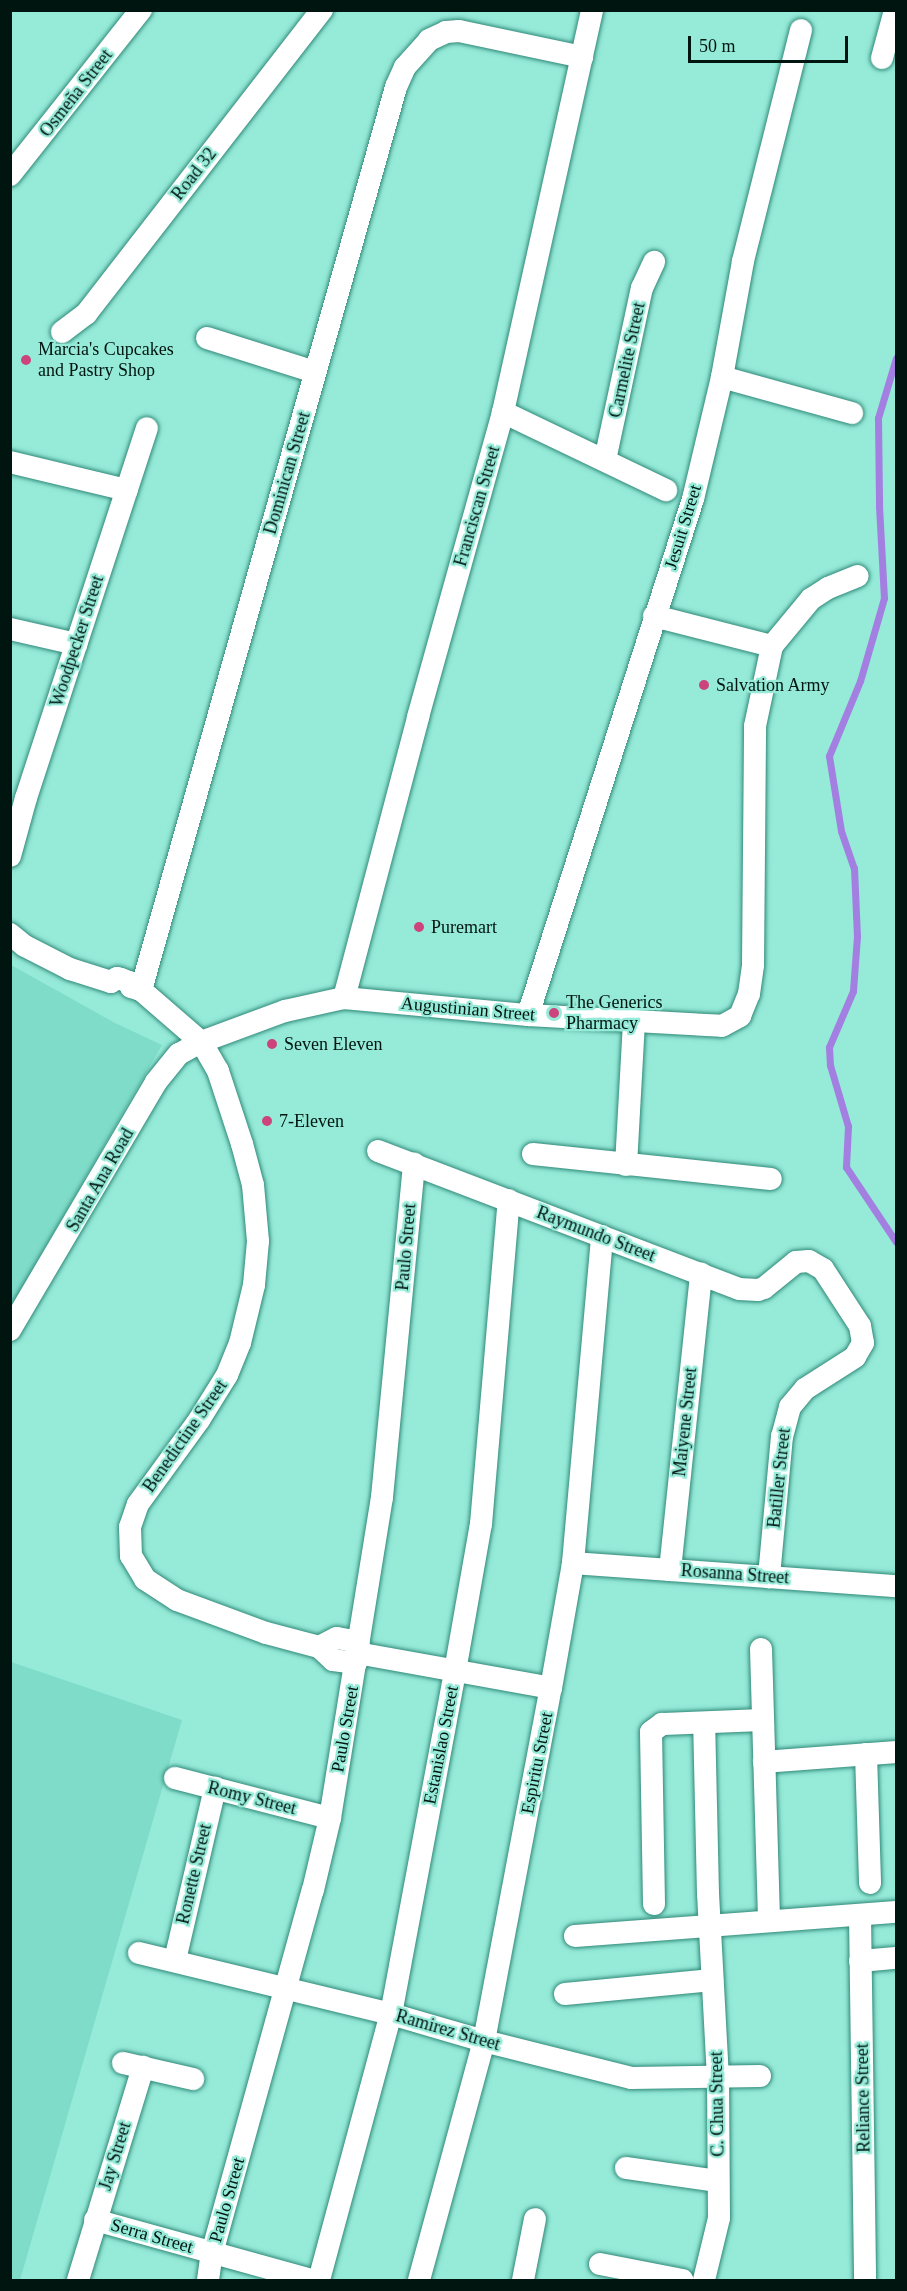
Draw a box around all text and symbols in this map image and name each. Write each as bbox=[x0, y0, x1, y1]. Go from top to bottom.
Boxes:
scale bar bbox=[691, 24, 852, 62]
text: 50 m bbox=[699, 36, 736, 56]
street label: Osmeña Street bbox=[35, 45, 117, 141]
street label: Road 32 bbox=[167, 144, 221, 204]
street label: Carmelite Street bbox=[604, 300, 650, 420]
place label: Marcia's Cupcakes and Pastry Shop bbox=[38, 339, 174, 382]
marker: Marcia's Cupcakes and Pastry Shop bbox=[19, 353, 33, 367]
street label: Dominican Street bbox=[259, 409, 315, 537]
street label: Franciscan Street bbox=[449, 443, 505, 569]
street label: Jesuit Street bbox=[660, 482, 706, 572]
street label: Woodpecker Street bbox=[46, 573, 108, 709]
place label: Salvation Army bbox=[716, 674, 830, 696]
marker: Salvation Army bbox=[697, 678, 711, 692]
place label: Puremart bbox=[431, 916, 497, 938]
marker: Puremart bbox=[412, 920, 426, 934]
street label: Augustinian Street bbox=[400, 992, 536, 1026]
place label: The Generics Pharmacy bbox=[566, 992, 662, 1034]
marker: The Generics Pharmacy bbox=[547, 1006, 561, 1020]
place label: Seven Eleven bbox=[284, 1033, 382, 1055]
marker: Seven Eleven bbox=[265, 1037, 279, 1051]
place label: 7-Eleven bbox=[279, 1110, 344, 1132]
marker: 7-Eleven bbox=[260, 1114, 274, 1128]
street label: Santa Ana Road bbox=[61, 1124, 139, 1236]
street label: Raymundo Street bbox=[534, 1201, 658, 1267]
street label: Paulo Street bbox=[391, 1202, 421, 1292]
street label: Maiyene Street bbox=[669, 1366, 701, 1478]
street label: Benedictine Street bbox=[138, 1376, 232, 1496]
street label: Batiller Street bbox=[763, 1427, 795, 1529]
street label: Rosanna Street bbox=[680, 1559, 790, 1589]
street label: Paulo Street bbox=[327, 1684, 363, 1774]
street label: Estanislao Street bbox=[419, 1684, 463, 1806]
street label: Espiritu Street bbox=[517, 1710, 557, 1816]
street label: Romy Street bbox=[205, 1777, 299, 1819]
street label: Ronette Street bbox=[172, 1822, 216, 1926]
street label: Ramirez Street bbox=[393, 2005, 503, 2055]
street label: Reliance Street bbox=[851, 2043, 875, 2153]
street label: C. Chua Street bbox=[705, 2051, 729, 2157]
street label: Jay Street bbox=[94, 2119, 136, 2193]
street label: Paulo Street bbox=[205, 2155, 249, 2245]
street label: Serra Street bbox=[108, 2214, 196, 2258]

